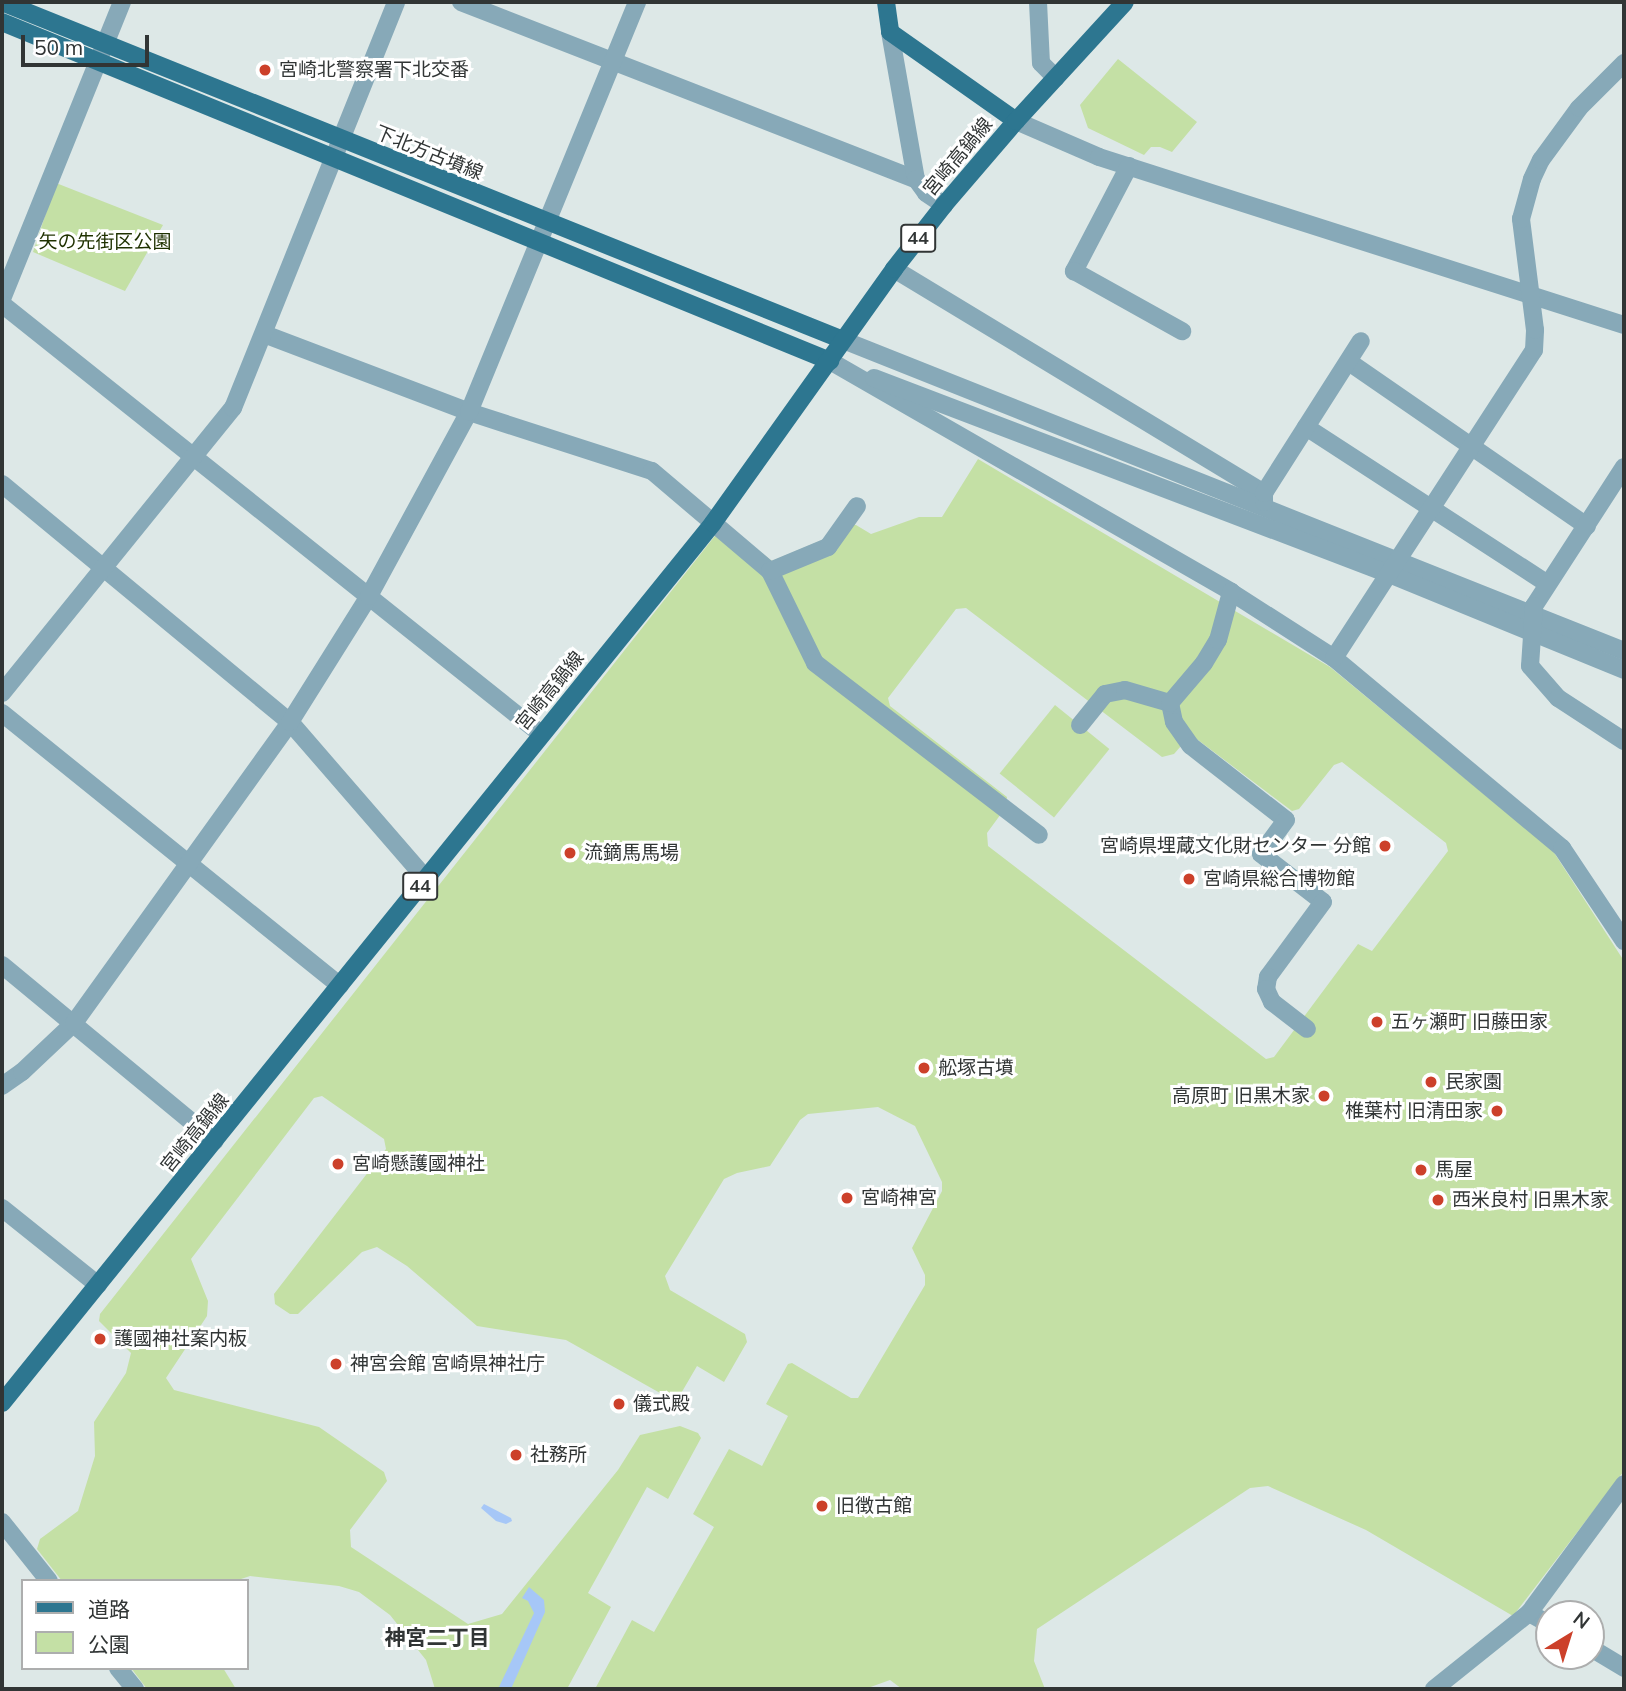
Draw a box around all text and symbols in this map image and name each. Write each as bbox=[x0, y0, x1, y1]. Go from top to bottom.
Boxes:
scale bar bbox=[24, 21, 152, 65]
text: 50 m bbox=[34, 34, 83, 60]
place label: 宮崎北警察署下北交番 bbox=[279, 59, 469, 81]
marker: 宮崎北警察署下北交番 bbox=[257, 62, 273, 78]
street label: 宮崎高鍋線 bbox=[919, 113, 997, 201]
street label: 下北方古墳線 bbox=[372, 121, 486, 185]
road number: 44 bbox=[899, 224, 937, 252]
park label: 矢の先街区公園 bbox=[39, 231, 171, 253]
street label: 宮崎高鍋線 bbox=[511, 647, 589, 735]
place label: 宮崎県埋蔵文化財センター 分館 bbox=[1100, 835, 1371, 857]
marker: 宮崎県埋蔵文化財センター 分館 bbox=[1377, 838, 1393, 854]
place label: 流鏑馬馬場 bbox=[584, 842, 679, 864]
marker: 流鏑馬馬場 bbox=[562, 845, 578, 861]
place label: 宮崎県総合博物館 bbox=[1203, 868, 1355, 890]
marker: 宮崎県総合博物館 bbox=[1181, 871, 1197, 887]
road number: 44 bbox=[401, 872, 439, 900]
place label: 五ヶ瀬町 旧藤田家 bbox=[1391, 1011, 1548, 1033]
marker: 五ヶ瀬町 旧藤田家 bbox=[1369, 1014, 1385, 1030]
place label: 舩塚古墳 bbox=[938, 1057, 1014, 1079]
marker: 舩塚古墳 bbox=[916, 1060, 932, 1076]
place label: 民家園 bbox=[1445, 1071, 1502, 1093]
marker: 民家園 bbox=[1423, 1074, 1439, 1090]
place label: 高原町 旧黒木家 bbox=[1172, 1085, 1310, 1107]
marker: 高原町 旧黒木家 bbox=[1316, 1088, 1332, 1104]
street label: 宮崎高鍋線 bbox=[156, 1089, 234, 1177]
place label: 椎葉村 旧清田家 bbox=[1345, 1100, 1483, 1122]
marker: 椎葉村 旧清田家 bbox=[1489, 1103, 1505, 1119]
place label: 宮崎懸護國神社 bbox=[352, 1153, 485, 1175]
marker: 宮崎懸護國神社 bbox=[330, 1156, 346, 1172]
place label: 馬屋 bbox=[1435, 1159, 1473, 1181]
marker: 馬屋 bbox=[1413, 1162, 1429, 1178]
place label: 宮崎神宮 bbox=[861, 1187, 937, 1209]
place label: 西米良村 旧黒木家 bbox=[1452, 1189, 1609, 1211]
marker: 宮崎神宮 bbox=[839, 1190, 855, 1206]
marker: 西米良村 旧黒木家 bbox=[1430, 1192, 1446, 1208]
place label: 護國神社案内板 bbox=[114, 1328, 247, 1350]
marker: 護國神社案内板 bbox=[92, 1331, 108, 1347]
place label: 神宮会館 宮崎県神社庁 bbox=[350, 1353, 545, 1375]
marker: 神宮会館 宮崎県神社庁 bbox=[328, 1356, 344, 1372]
place label: 儀式殿 bbox=[633, 1393, 690, 1415]
marker: 儀式殿 bbox=[611, 1396, 627, 1412]
place label: 社務所 bbox=[530, 1444, 587, 1466]
marker: 社務所 bbox=[508, 1447, 524, 1463]
place label: 旧徴古館 bbox=[836, 1495, 912, 1517]
marker: 旧徴古館 bbox=[814, 1498, 830, 1514]
legend bbox=[21, 1579, 248, 1670]
text: 道路 bbox=[88, 1596, 130, 1622]
north arrow bbox=[1535, 1600, 1605, 1670]
text: N bbox=[1569, 1606, 1595, 1634]
district label: 神宮二丁目 bbox=[385, 1624, 489, 1650]
text: 公園 bbox=[88, 1631, 130, 1657]

